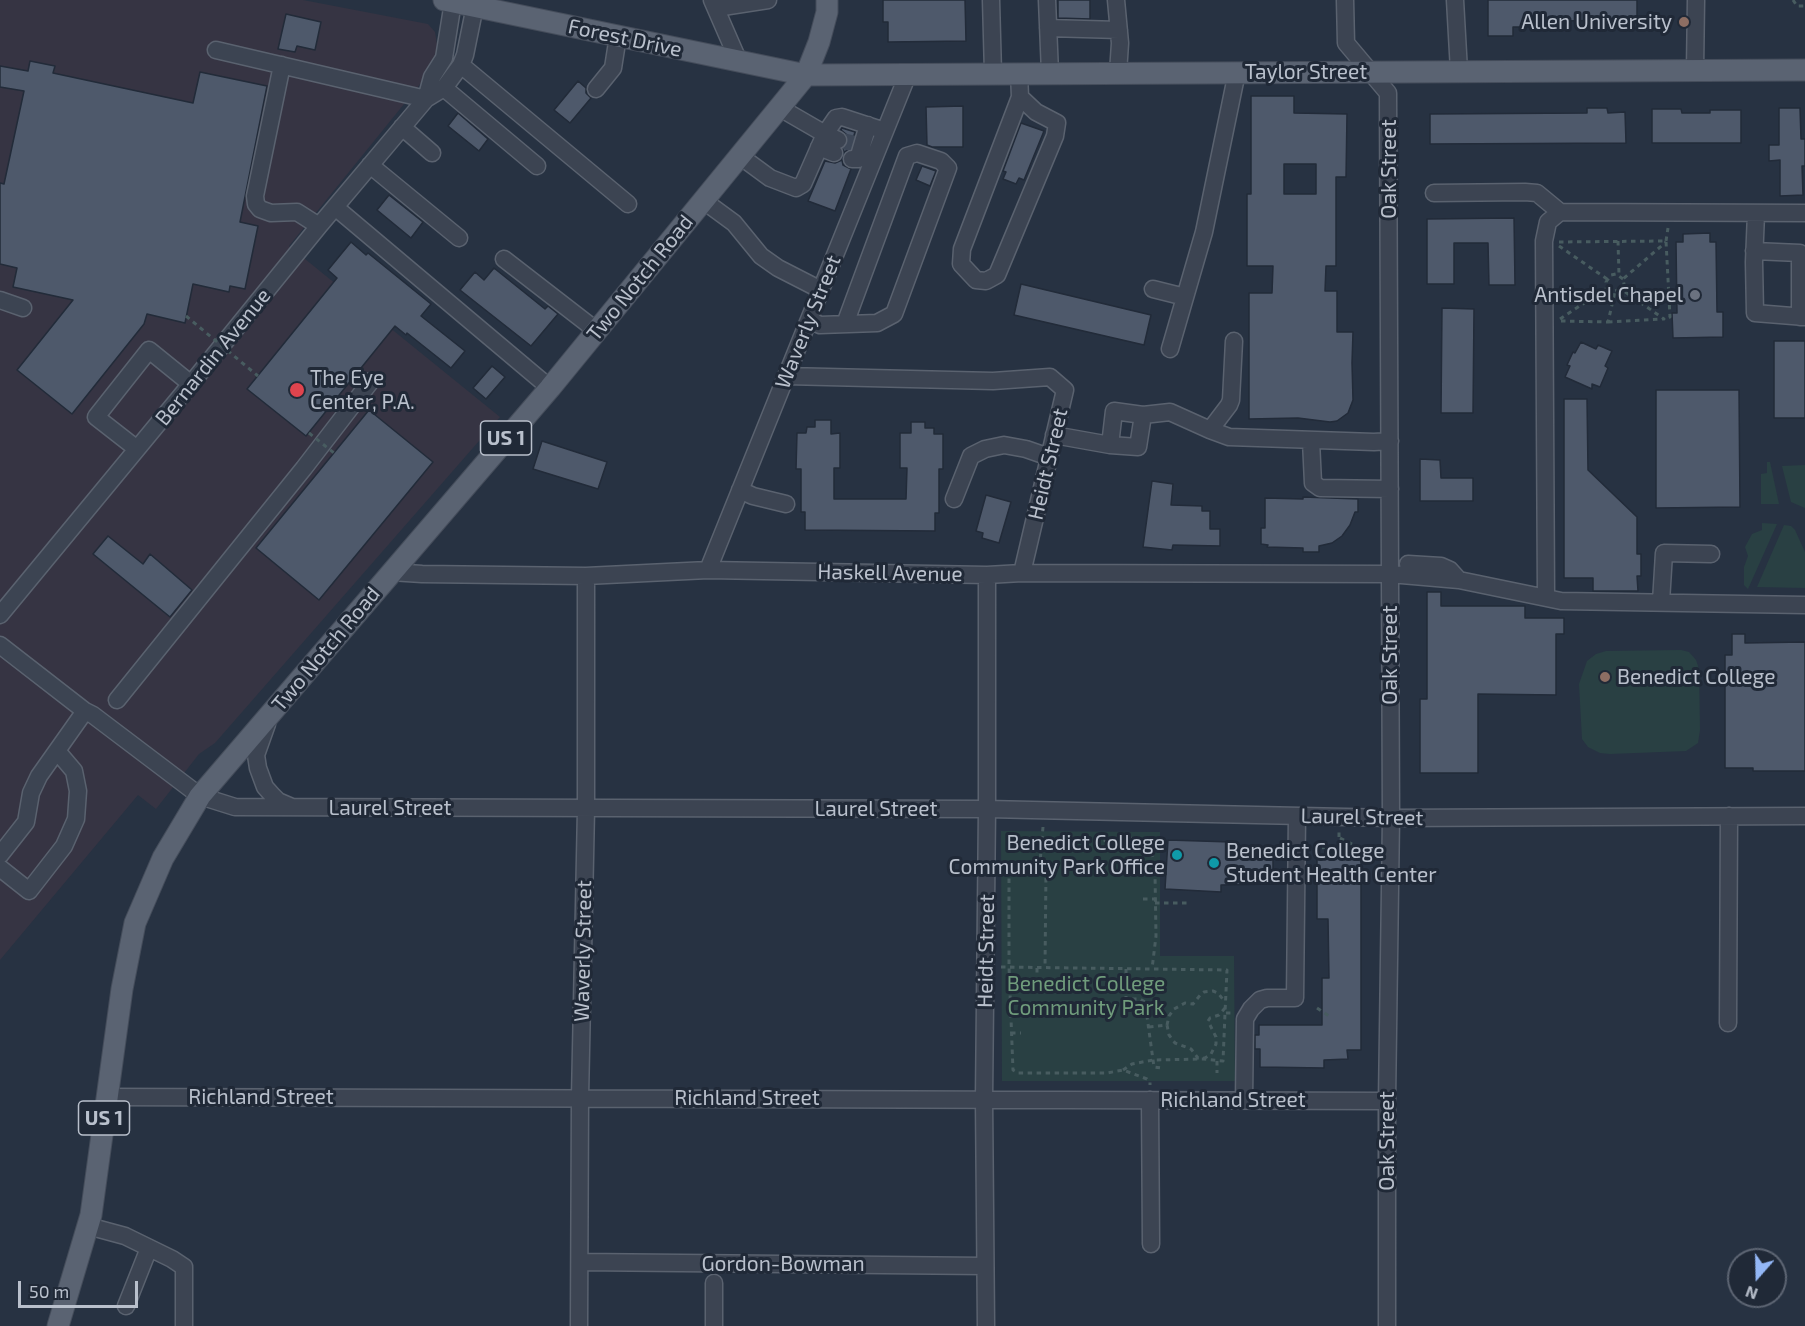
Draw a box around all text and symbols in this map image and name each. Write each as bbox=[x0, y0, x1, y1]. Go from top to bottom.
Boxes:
place label: Allen University bbox=[1521, 9, 1672, 35]
street label: Forest Drive bbox=[566, 14, 684, 62]
marker: Allen University bbox=[1677, 15, 1691, 29]
street label: Taylor Street bbox=[1245, 59, 1367, 85]
street label: Oak Street bbox=[1376, 119, 1402, 219]
street label: Two Notch Road bbox=[582, 210, 698, 346]
street label: Waverly Street bbox=[770, 252, 846, 392]
place label: Antisdel Chapel bbox=[1534, 282, 1683, 308]
street label: Bernardin Avenue bbox=[150, 283, 276, 431]
marker: Antisdel Chapel bbox=[1688, 288, 1702, 302]
place label: The Eye Center, P.A. bbox=[310, 365, 415, 415]
marker: The Eye Center, P.A. bbox=[288, 381, 306, 399]
street label: Heidt Street bbox=[1023, 406, 1073, 522]
road number: US 1 bbox=[480, 421, 532, 455]
street label: Haskell Avenue bbox=[817, 559, 963, 587]
street label: Two Notch Road bbox=[267, 582, 385, 716]
street label: Oak Street bbox=[1377, 605, 1403, 705]
place label: Benedict College bbox=[1617, 664, 1776, 690]
marker: Benedict College bbox=[1598, 670, 1612, 684]
street label: Laurel Street bbox=[329, 795, 451, 821]
street label: Laurel Street bbox=[815, 796, 937, 822]
street label: Laurel Street bbox=[1300, 803, 1424, 831]
place label: Benedict College Community Park Office bbox=[949, 830, 1165, 880]
place label: Benedict College Student Health Center bbox=[1226, 838, 1437, 888]
marker: Benedict College Community Park Office bbox=[1170, 848, 1184, 862]
marker: Benedict College Student Health Center bbox=[1207, 856, 1221, 870]
street label: Waverly Street bbox=[569, 880, 597, 1022]
street label: Heidt Street bbox=[972, 894, 1000, 1008]
park label: Benedict College Community Park bbox=[1007, 971, 1165, 1021]
street label: Richland Street bbox=[188, 1084, 334, 1110]
street label: Richland Street bbox=[674, 1085, 820, 1111]
street label: Richland Street bbox=[1160, 1087, 1306, 1113]
street label: Oak Street bbox=[1374, 1091, 1400, 1191]
road number: US 1 bbox=[78, 1101, 130, 1135]
north arrow bbox=[1727, 1248, 1787, 1308]
street label: Gordon-Bowman bbox=[701, 1251, 865, 1277]
scale bar bbox=[21, 1269, 141, 1307]
text: 50 m bbox=[29, 1280, 69, 1302]
text: N bbox=[1743, 1283, 1760, 1304]

